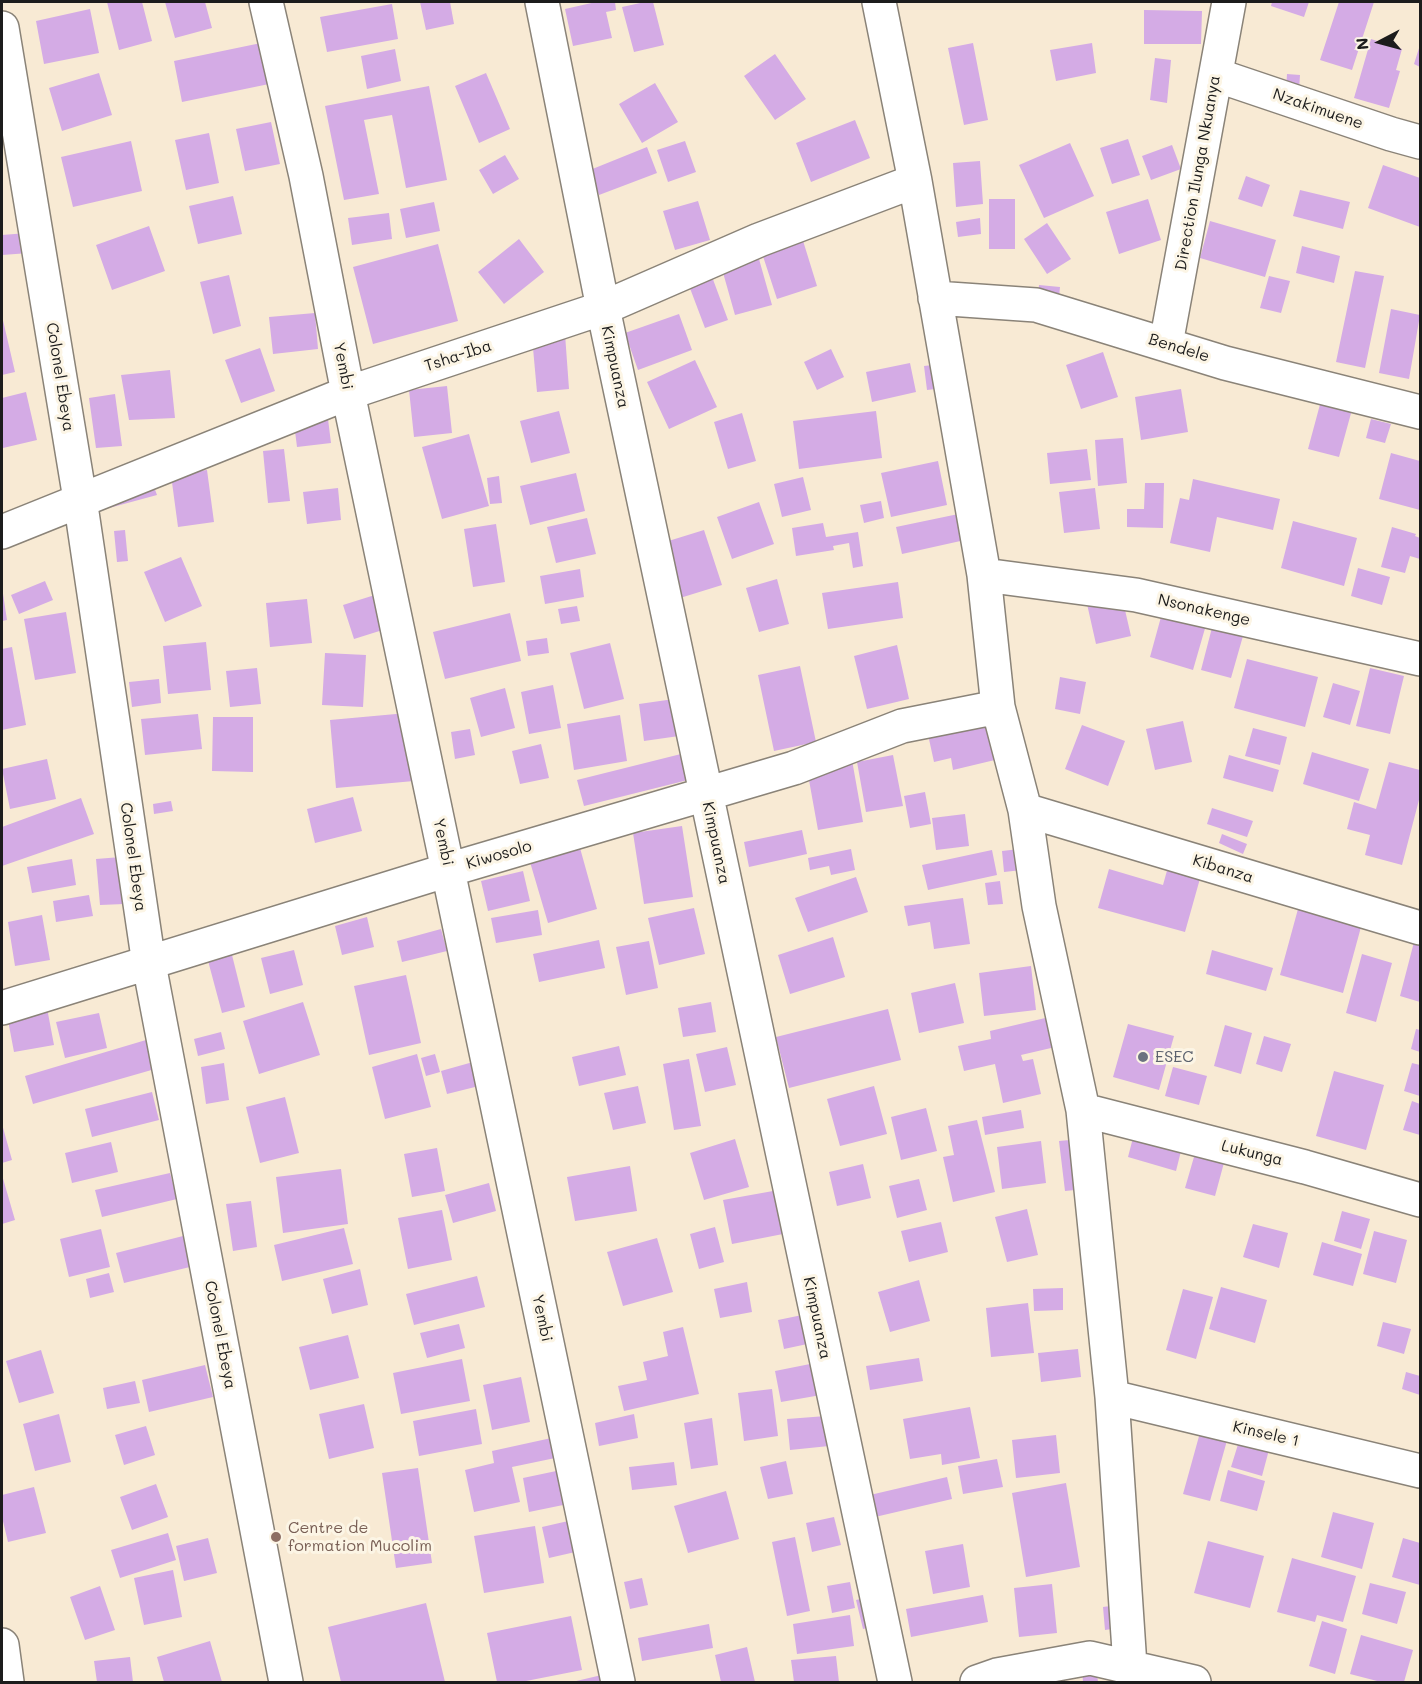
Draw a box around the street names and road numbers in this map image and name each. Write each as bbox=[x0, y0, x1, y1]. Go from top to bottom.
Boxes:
street label: Direction Ilunga Nkuanya bbox=[1171, 74, 1225, 272]
street label: Nzakimuene bbox=[1270, 85, 1366, 133]
street label: Colonel Ebeya bbox=[42, 321, 78, 433]
street label: Kimpuanza bbox=[597, 324, 633, 410]
street label: Bendele bbox=[1146, 330, 1212, 366]
street label: Tsha-Iba bbox=[422, 336, 494, 376]
street label: Yembi bbox=[329, 340, 357, 392]
street label: Nsonakenge bbox=[1156, 590, 1252, 630]
street label: Kimpuanza bbox=[698, 800, 734, 886]
street label: Colonel Ebeya bbox=[116, 801, 150, 913]
street label: Yembi bbox=[429, 816, 457, 868]
street label: Kiwosolo bbox=[464, 836, 534, 874]
street label: Kibanza bbox=[1190, 851, 1256, 887]
street label: Lukunga bbox=[1219, 1136, 1285, 1170]
street label: Kimpuanza bbox=[799, 1275, 835, 1361]
street label: Colonel Ebeya bbox=[200, 1279, 240, 1391]
street label: Yembi bbox=[528, 1292, 556, 1344]
street label: Kinsele 1 bbox=[1231, 1417, 1301, 1451]

